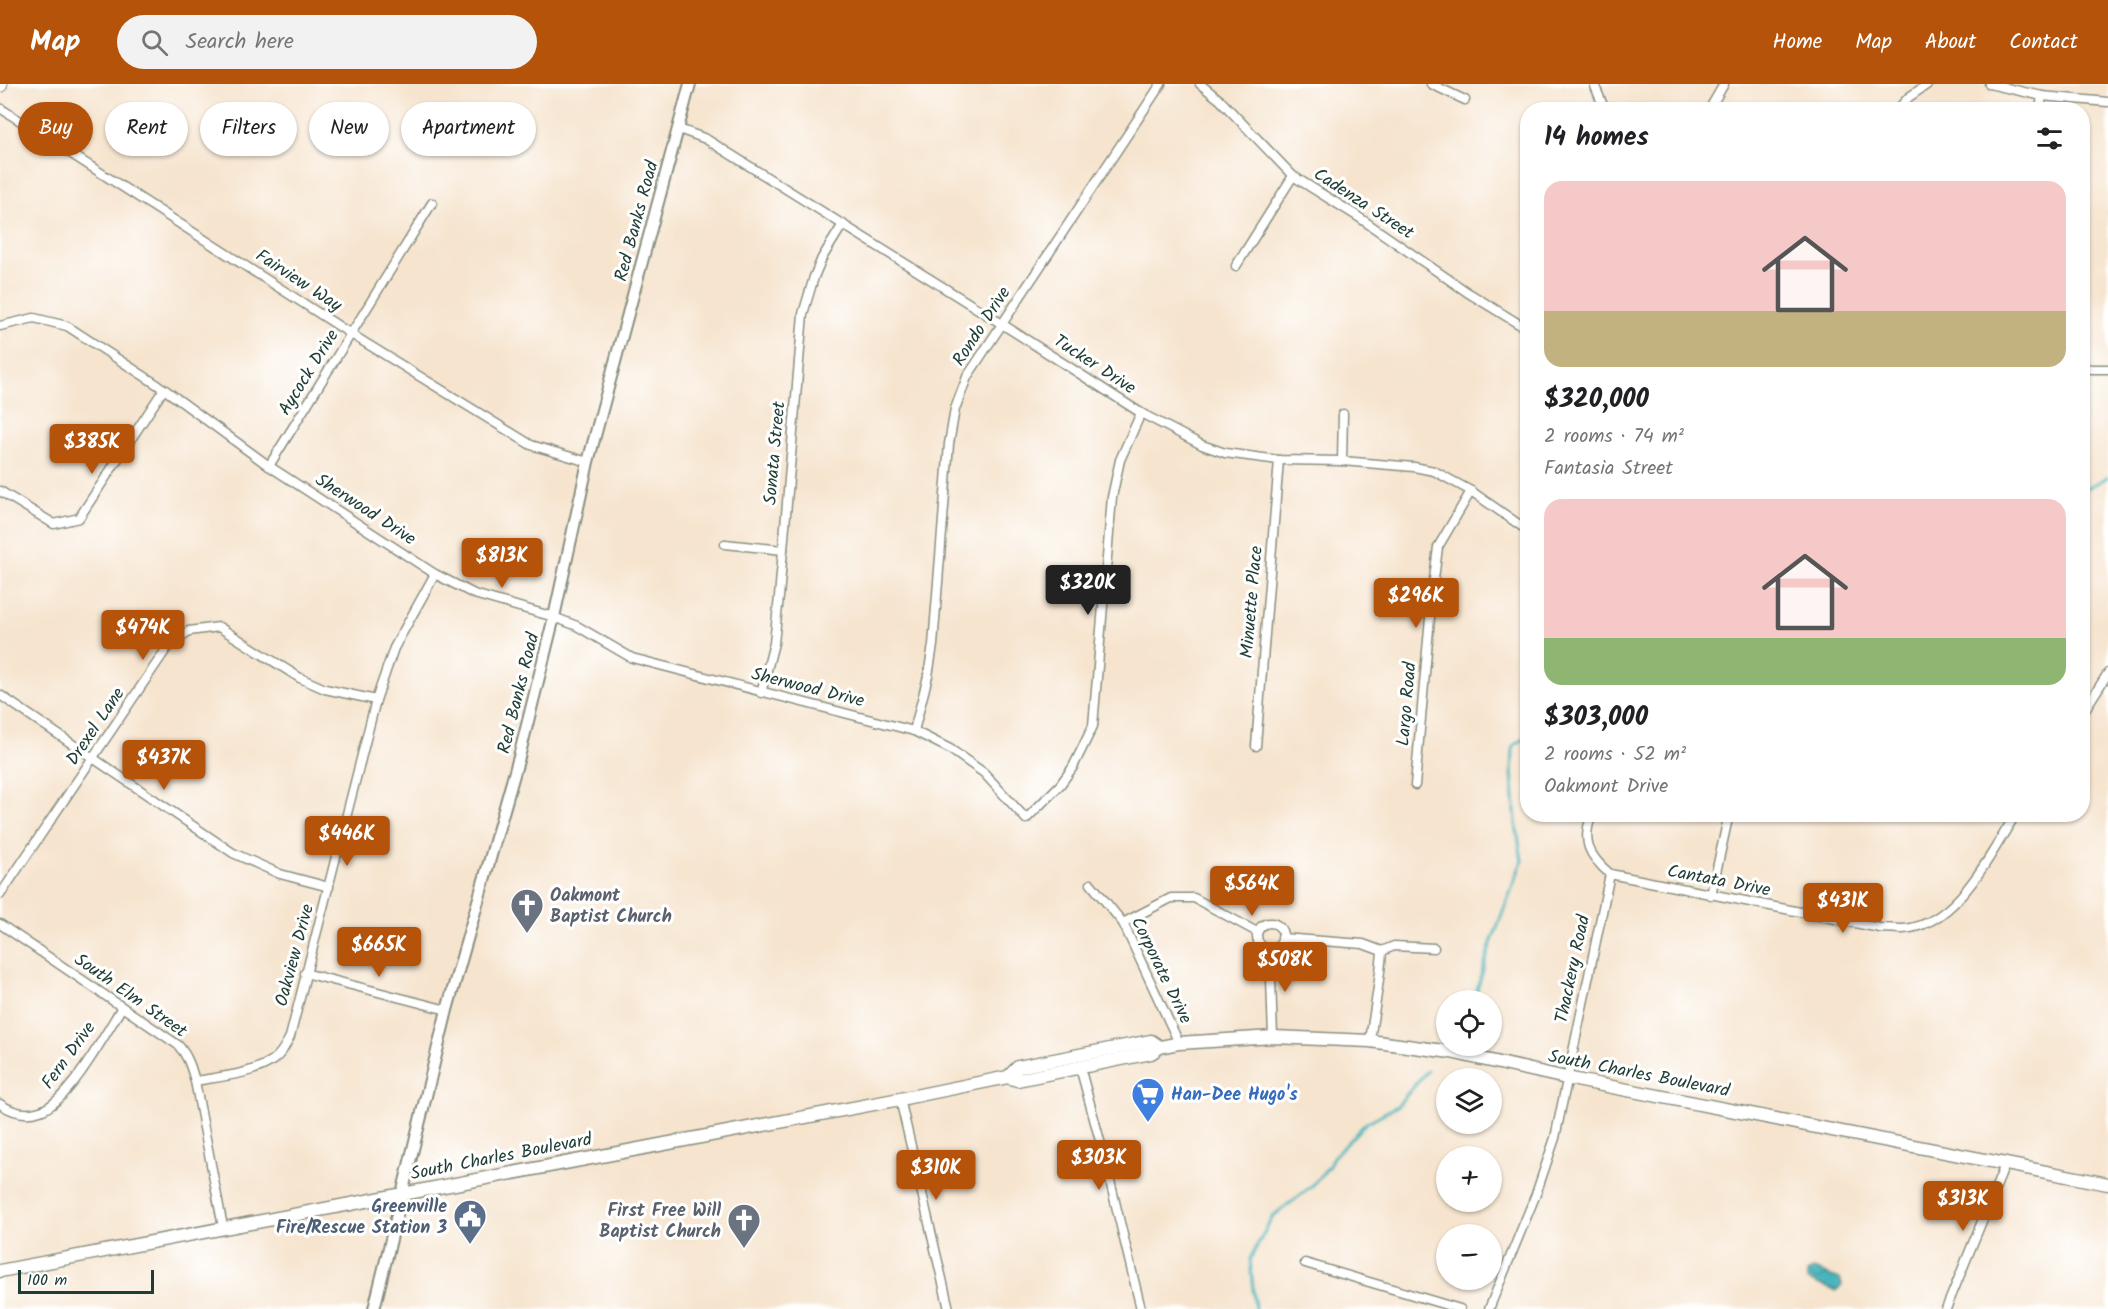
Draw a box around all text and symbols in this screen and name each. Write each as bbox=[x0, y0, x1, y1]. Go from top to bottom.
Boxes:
search box bbox=[117, 15, 537, 69]
text: Map bbox=[30, 20, 81, 65]
text: Search here bbox=[186, 25, 294, 60]
icon: search bbox=[138, 26, 171, 59]
text: Home bbox=[1773, 26, 1822, 59]
text: Map bbox=[1855, 26, 1892, 59]
text: About bbox=[1925, 26, 1976, 59]
text: Contact bbox=[2009, 26, 2078, 59]
chip: Buy bbox=[18, 102, 93, 156]
chip: Rent bbox=[105, 102, 188, 156]
chip: Filters bbox=[200, 102, 297, 156]
chip: New bbox=[309, 102, 389, 156]
chip: Apartment bbox=[401, 102, 536, 156]
text: 14 homes bbox=[1544, 117, 1649, 159]
icon: filters bbox=[2033, 122, 2066, 155]
street label: Red Banks Road bbox=[607, 157, 668, 285]
street label: Cadenza Street bbox=[1307, 161, 1420, 248]
icon: home bbox=[1751, 220, 1859, 328]
street label: Fairview Way bbox=[249, 242, 348, 321]
street label: Rondo Drive bbox=[946, 281, 1019, 373]
street label: Aycock Drive bbox=[271, 324, 347, 422]
street label: Tucker Drive bbox=[1047, 328, 1141, 403]
text: $320,000 bbox=[1544, 379, 1649, 421]
street label: Sonata Street bbox=[757, 399, 795, 506]
text: 2 rooms · 74 m² bbox=[1544, 421, 1684, 453]
pin: $385K bbox=[50, 424, 134, 475]
text: $385K bbox=[64, 427, 120, 459]
text: Fantasia Street bbox=[1544, 453, 1673, 485]
street label: Sherwood Drive bbox=[309, 467, 421, 554]
pin: $813K bbox=[460, 538, 544, 589]
icon: home bbox=[1751, 538, 1859, 646]
text: $813K bbox=[476, 541, 528, 573]
street label: Minuette Place bbox=[1233, 545, 1272, 660]
pin: $320K bbox=[1046, 565, 1130, 616]
text: $320K bbox=[1060, 568, 1116, 600]
pin: $296K bbox=[1374, 578, 1458, 629]
text: $296K bbox=[1388, 581, 1444, 613]
pin: $474K bbox=[101, 610, 185, 661]
text: $474K bbox=[115, 613, 171, 645]
street label: Red Banks Road bbox=[490, 629, 549, 757]
street label: Sherwood Drive bbox=[748, 660, 867, 716]
street label: Largo Road bbox=[1389, 660, 1426, 747]
street label: Drexel Lane bbox=[59, 682, 133, 772]
text: $303,000 bbox=[1544, 697, 1648, 739]
text: 2 rooms · 52 m² bbox=[1544, 739, 1686, 771]
pin: $437K bbox=[122, 740, 206, 791]
text: $437K bbox=[136, 743, 192, 775]
text: Oakmont Drive bbox=[1544, 771, 1668, 803]
pin: $446K bbox=[305, 816, 389, 867]
text: $446K bbox=[319, 819, 375, 851]
street label: Cantata Drive bbox=[1665, 857, 1773, 906]
pin: $564K bbox=[1210, 866, 1294, 917]
text: $564K bbox=[1224, 869, 1280, 901]
place label: Oakmont Baptist Church bbox=[550, 882, 672, 932]
pin: $431K bbox=[1801, 883, 1885, 934]
text: $431K bbox=[1817, 886, 1869, 918]
church icon: Oakmont Baptist Church bbox=[509, 887, 545, 934]
street label: Oakview Drive bbox=[268, 901, 323, 1010]
street label: Corporate Drive bbox=[1122, 912, 1199, 1029]
street label: Thackery Road bbox=[1548, 912, 1599, 1026]
pin: $665K bbox=[337, 927, 421, 978]
text: $665K bbox=[351, 930, 407, 962]
pin: $508K bbox=[1243, 942, 1327, 993]
text: $508K bbox=[1257, 945, 1313, 977]
street label: South Elm Street bbox=[68, 946, 194, 1047]
map controls bbox=[1436, 990, 1502, 1290]
button: locate bbox=[1436, 990, 1502, 1056]
street label: Fern Drive bbox=[35, 1016, 104, 1096]
street label: South Charles Boulevard bbox=[1546, 1043, 1733, 1106]
button: layers bbox=[1436, 1068, 1502, 1134]
supermarket icon: Han-Dee Hugo's bbox=[1130, 1076, 1166, 1123]
place label: Han-Dee Hugo's bbox=[1171, 1081, 1298, 1110]
street label: South Charles Boulevard bbox=[408, 1125, 595, 1189]
pin: $303K bbox=[1057, 1140, 1141, 1191]
text: $303K bbox=[1071, 1143, 1127, 1175]
button: + bbox=[1436, 1146, 1502, 1212]
pin: $310K bbox=[894, 1150, 978, 1201]
text: $310K bbox=[910, 1153, 962, 1185]
pin: $313K bbox=[1921, 1181, 2005, 1232]
text: $313K bbox=[1937, 1184, 1989, 1216]
place label: Greenville Fire/Rescue Station 3 bbox=[276, 1193, 447, 1243]
place label: First Free Will Baptist Church bbox=[599, 1197, 721, 1247]
public building icon: Greenville Fire/Rescue Station 3 bbox=[452, 1198, 488, 1245]
church icon: First Free Will Baptist Church bbox=[726, 1202, 762, 1249]
button: − bbox=[1436, 1224, 1502, 1290]
scale bar bbox=[18, 1267, 154, 1294]
text: 100 m bbox=[27, 1268, 67, 1293]

